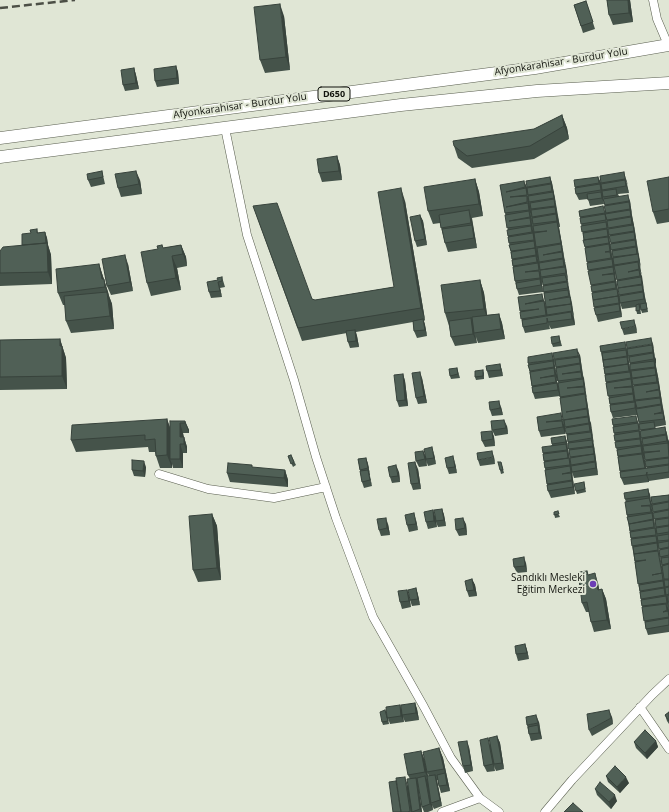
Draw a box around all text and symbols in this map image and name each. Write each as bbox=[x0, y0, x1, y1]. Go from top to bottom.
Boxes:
street label: Afyonkarahisar - Burdur Yolu bbox=[494, 46, 628, 78]
road number: D650 bbox=[318, 87, 350, 101]
street label: Afyonkarahisar - Burdur Yolu bbox=[172, 91, 308, 121]
place label: Sandıklı Mesleki Eğitim Merkezi bbox=[511, 572, 585, 596]
marker: Sandıklı Mesleki Eğitim Merkezi bbox=[588, 579, 598, 589]

